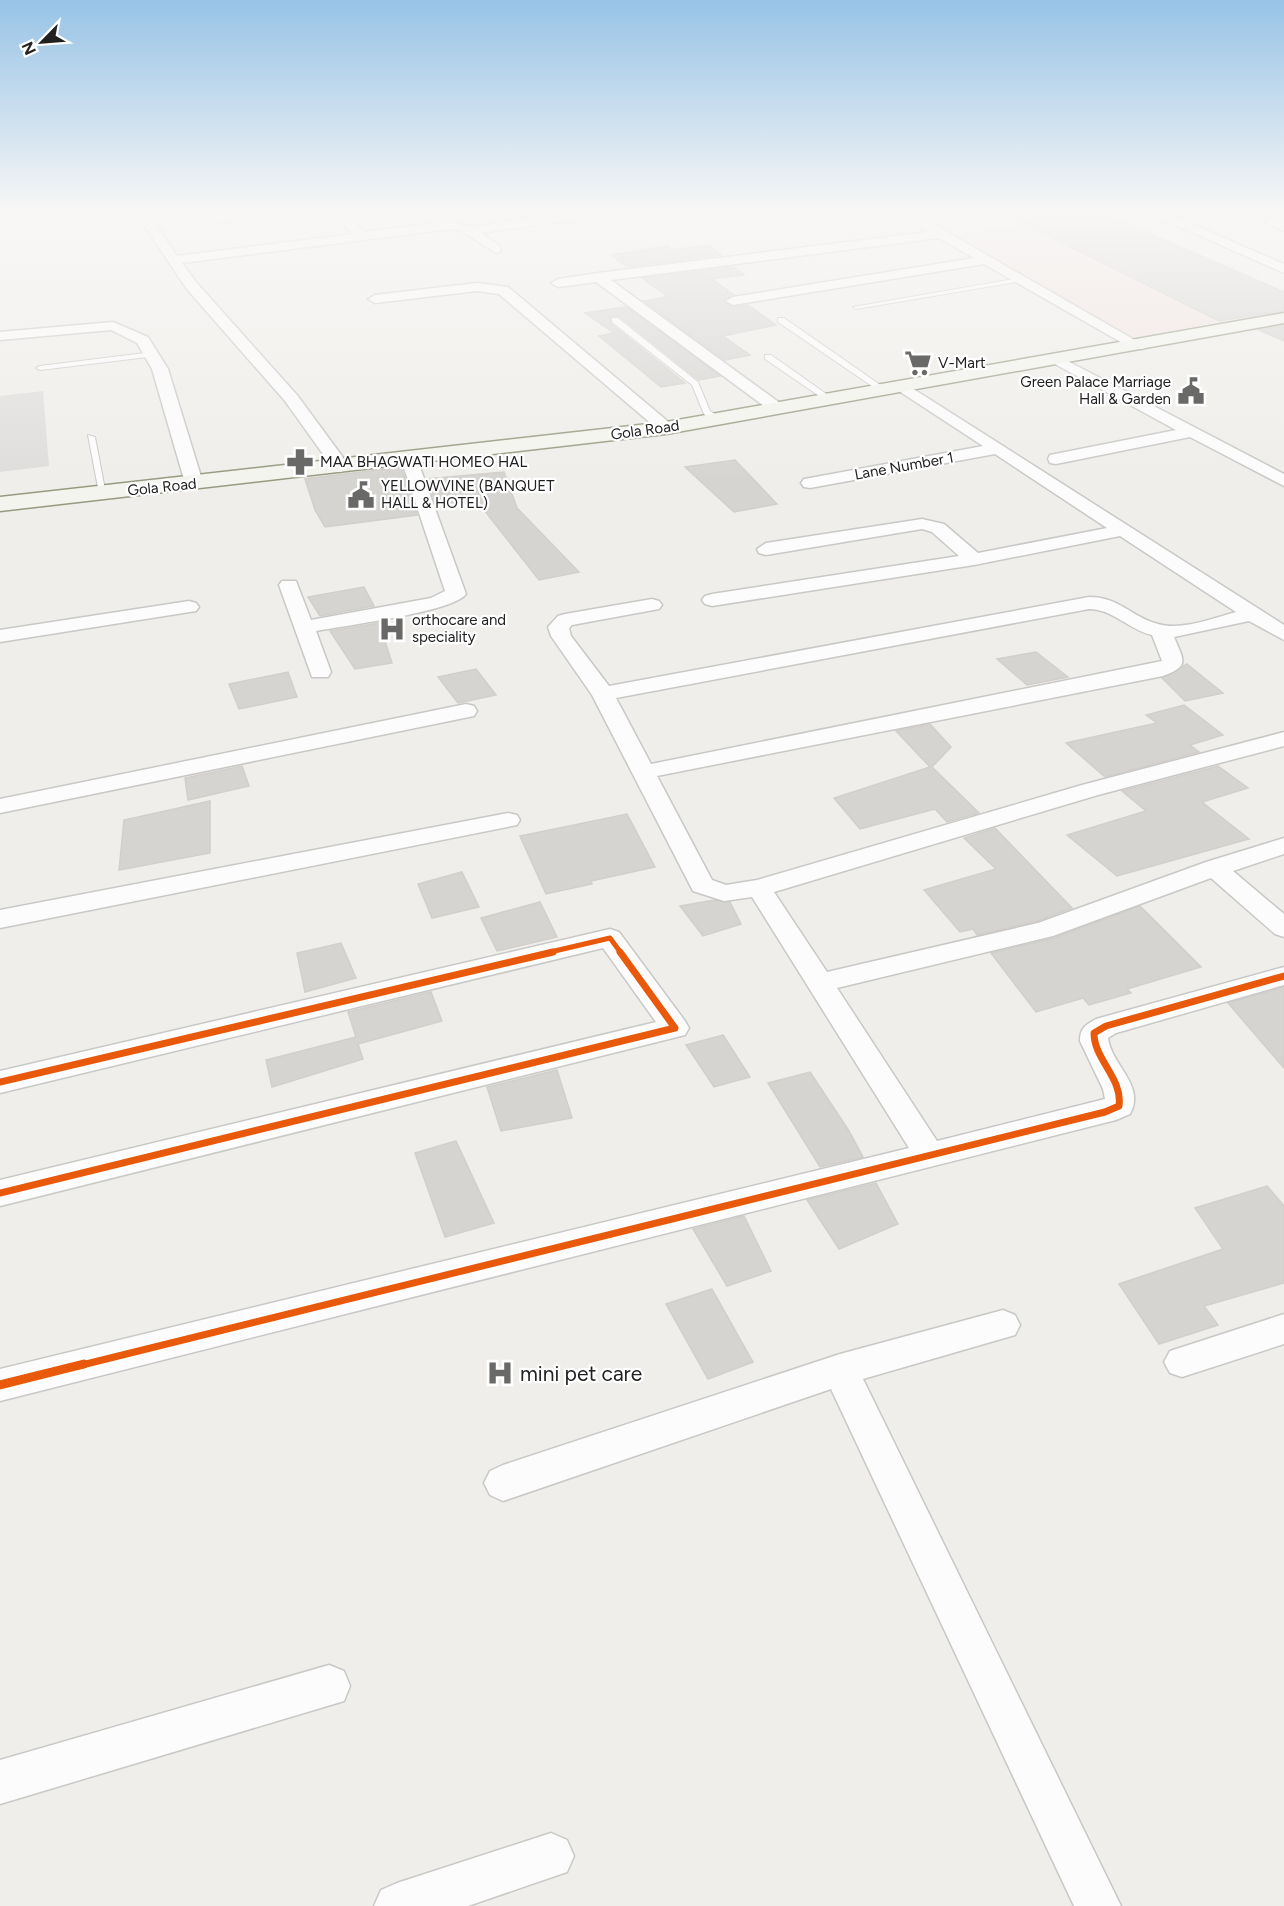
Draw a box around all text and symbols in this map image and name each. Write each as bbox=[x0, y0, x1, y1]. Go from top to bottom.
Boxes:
north arrow bbox=[12, 12, 72, 72]
text: N bbox=[18, 39, 40, 58]
supermarket icon: V-Mart bbox=[903, 348, 933, 378]
place label: V-Mart bbox=[938, 354, 986, 372]
place label: Green Palace Marriage Hall & Garden bbox=[1020, 373, 1171, 408]
public building icon: Green Palace Marriage Hall & Garden bbox=[1176, 376, 1206, 406]
street label: Gola Road bbox=[609, 416, 681, 444]
pharmacy icon: MAA BHAGWATI HOMEO HAL bbox=[285, 447, 315, 477]
street label: Lane Number 1 bbox=[853, 448, 955, 484]
place label: MAA BHAGWATI HOMEO HAL bbox=[320, 453, 527, 471]
street label: Gola Road bbox=[127, 474, 197, 500]
place label: YELLOWVINE (BANQUET HALL & HOTEL) bbox=[381, 477, 555, 512]
public building icon: YELLOWVINE (BANQUET HALL & HOTEL) bbox=[346, 480, 376, 510]
place label: orthocare and speciality bbox=[412, 611, 506, 646]
hospital icon: orthocare and speciality bbox=[377, 614, 407, 644]
hospital icon: mini pet care bbox=[485, 1358, 515, 1388]
place label: mini pet care bbox=[520, 1361, 642, 1386]

